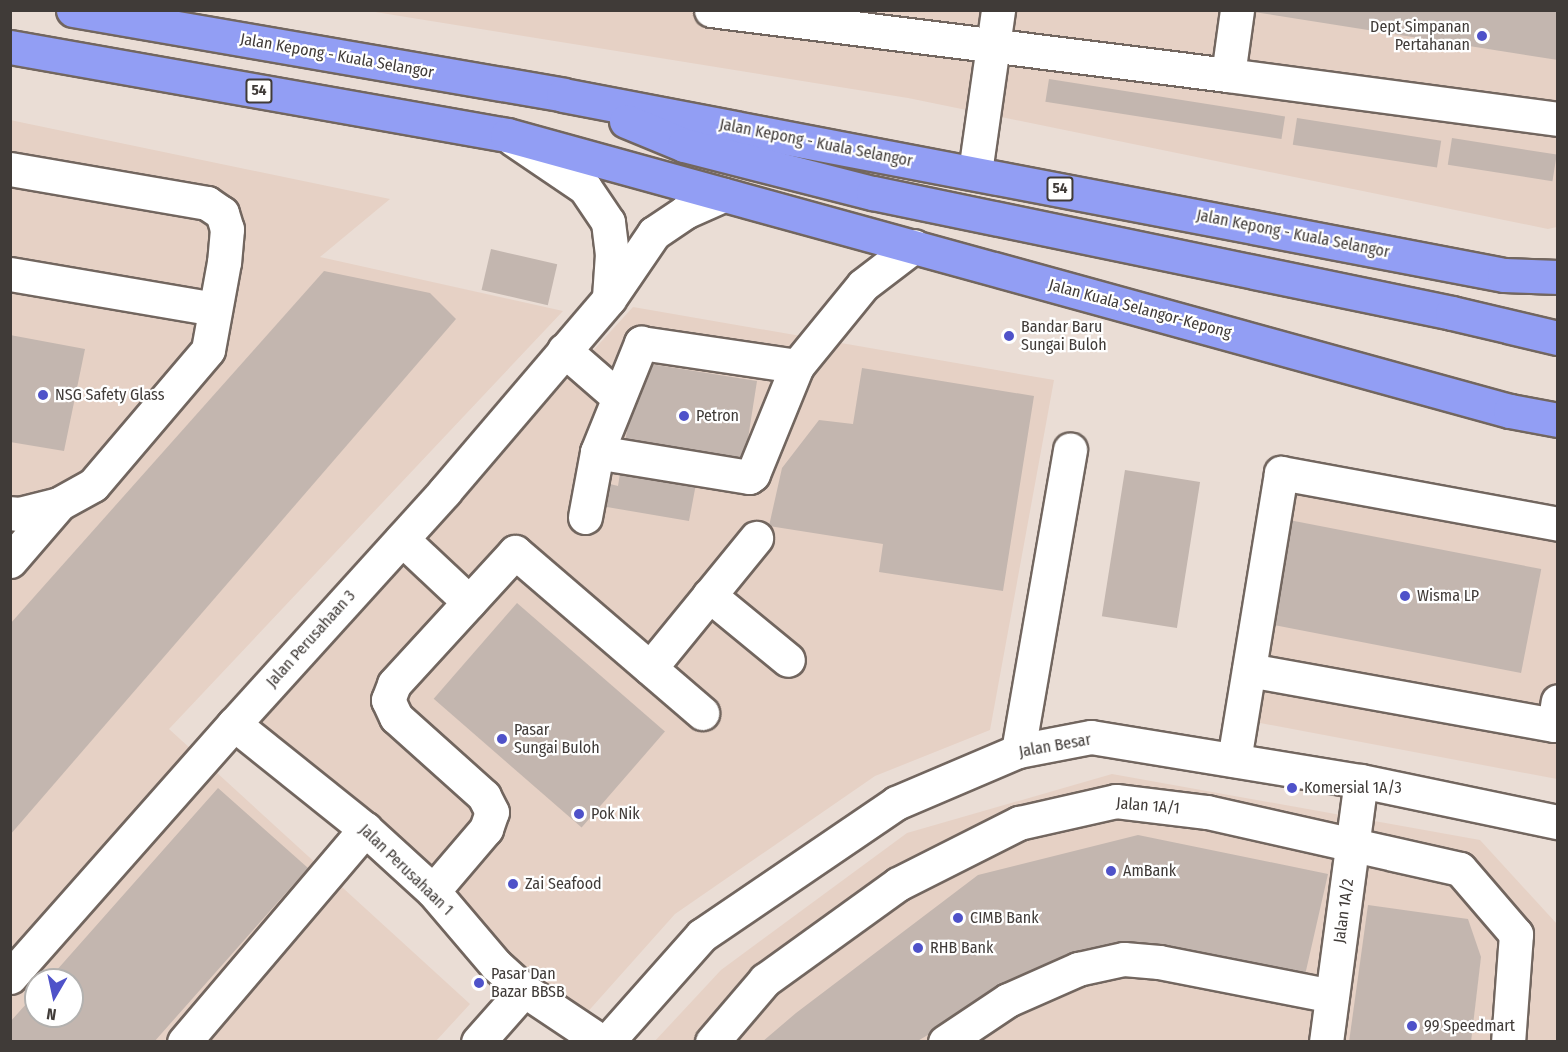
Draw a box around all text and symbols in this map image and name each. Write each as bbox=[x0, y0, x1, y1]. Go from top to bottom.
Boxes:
place label: Dept Simpanan Pertahanan bbox=[1370, 17, 1470, 55]
marker: Dept Simpanan Pertahanan bbox=[1475, 29, 1489, 43]
street label: Jalan Kepong - Kuala Selangor bbox=[239, 30, 435, 82]
road number: 54 bbox=[244, 79, 274, 103]
street label: Jalan Kepong - Kuala Selangor bbox=[718, 115, 914, 171]
road number: 54 bbox=[1045, 177, 1075, 201]
street label: Jalan Kepong - Kuala Selangor bbox=[1195, 206, 1391, 262]
street label: Jalan Kuala Selangor-Kepong bbox=[1047, 275, 1233, 343]
place label: Bandar Baru Sungai Buloh bbox=[1021, 317, 1107, 355]
marker: Bandar Baru Sungai Buloh bbox=[1002, 329, 1016, 343]
place label: NSG Safety Glass bbox=[55, 385, 165, 405]
marker: NSG Safety Glass bbox=[36, 388, 50, 402]
place label: Petron bbox=[696, 406, 739, 426]
marker: Petron bbox=[677, 409, 691, 423]
place label: Wisma LP bbox=[1417, 586, 1479, 606]
street label: Jalan Perusahaan 3 bbox=[262, 587, 360, 691]
marker: Wisma LP bbox=[1398, 589, 1412, 603]
place label: Pasar Sungai Buloh bbox=[514, 720, 600, 758]
street label: Jalan Besar bbox=[1017, 730, 1093, 762]
marker: Pasar Sungai Buloh bbox=[495, 732, 509, 746]
place label: Komersial 1A/3 bbox=[1304, 778, 1402, 798]
marker: Komersial 1A/3 bbox=[1285, 781, 1299, 795]
street label: Jalan 1A/1 bbox=[1115, 794, 1181, 818]
place label: Pok Nik bbox=[591, 804, 640, 824]
marker: Pok Nik bbox=[572, 807, 586, 821]
street label: Jalan Perusahaan 1 bbox=[355, 820, 457, 920]
place label: AmBank bbox=[1123, 861, 1176, 881]
marker: AmBank bbox=[1104, 864, 1118, 878]
place label: Zai Seafood bbox=[525, 874, 602, 894]
marker: Zai Seafood bbox=[506, 877, 520, 891]
street label: Jalan 1A/2 bbox=[1330, 878, 1358, 944]
place label: CIMB Bank bbox=[970, 908, 1039, 928]
marker: CIMB Bank bbox=[951, 911, 965, 925]
place label: RHB Bank bbox=[930, 938, 993, 958]
marker: RHB Bank bbox=[911, 941, 925, 955]
place label: Pasar Dan Bazar BBSB bbox=[491, 964, 565, 1002]
north arrow bbox=[24, 968, 84, 1028]
marker: Pasar Dan Bazar BBSB bbox=[472, 976, 486, 990]
text: N bbox=[45, 1004, 58, 1024]
place label: 99 Speedmart bbox=[1424, 1016, 1515, 1036]
marker: 99 Speedmart bbox=[1405, 1019, 1419, 1033]

